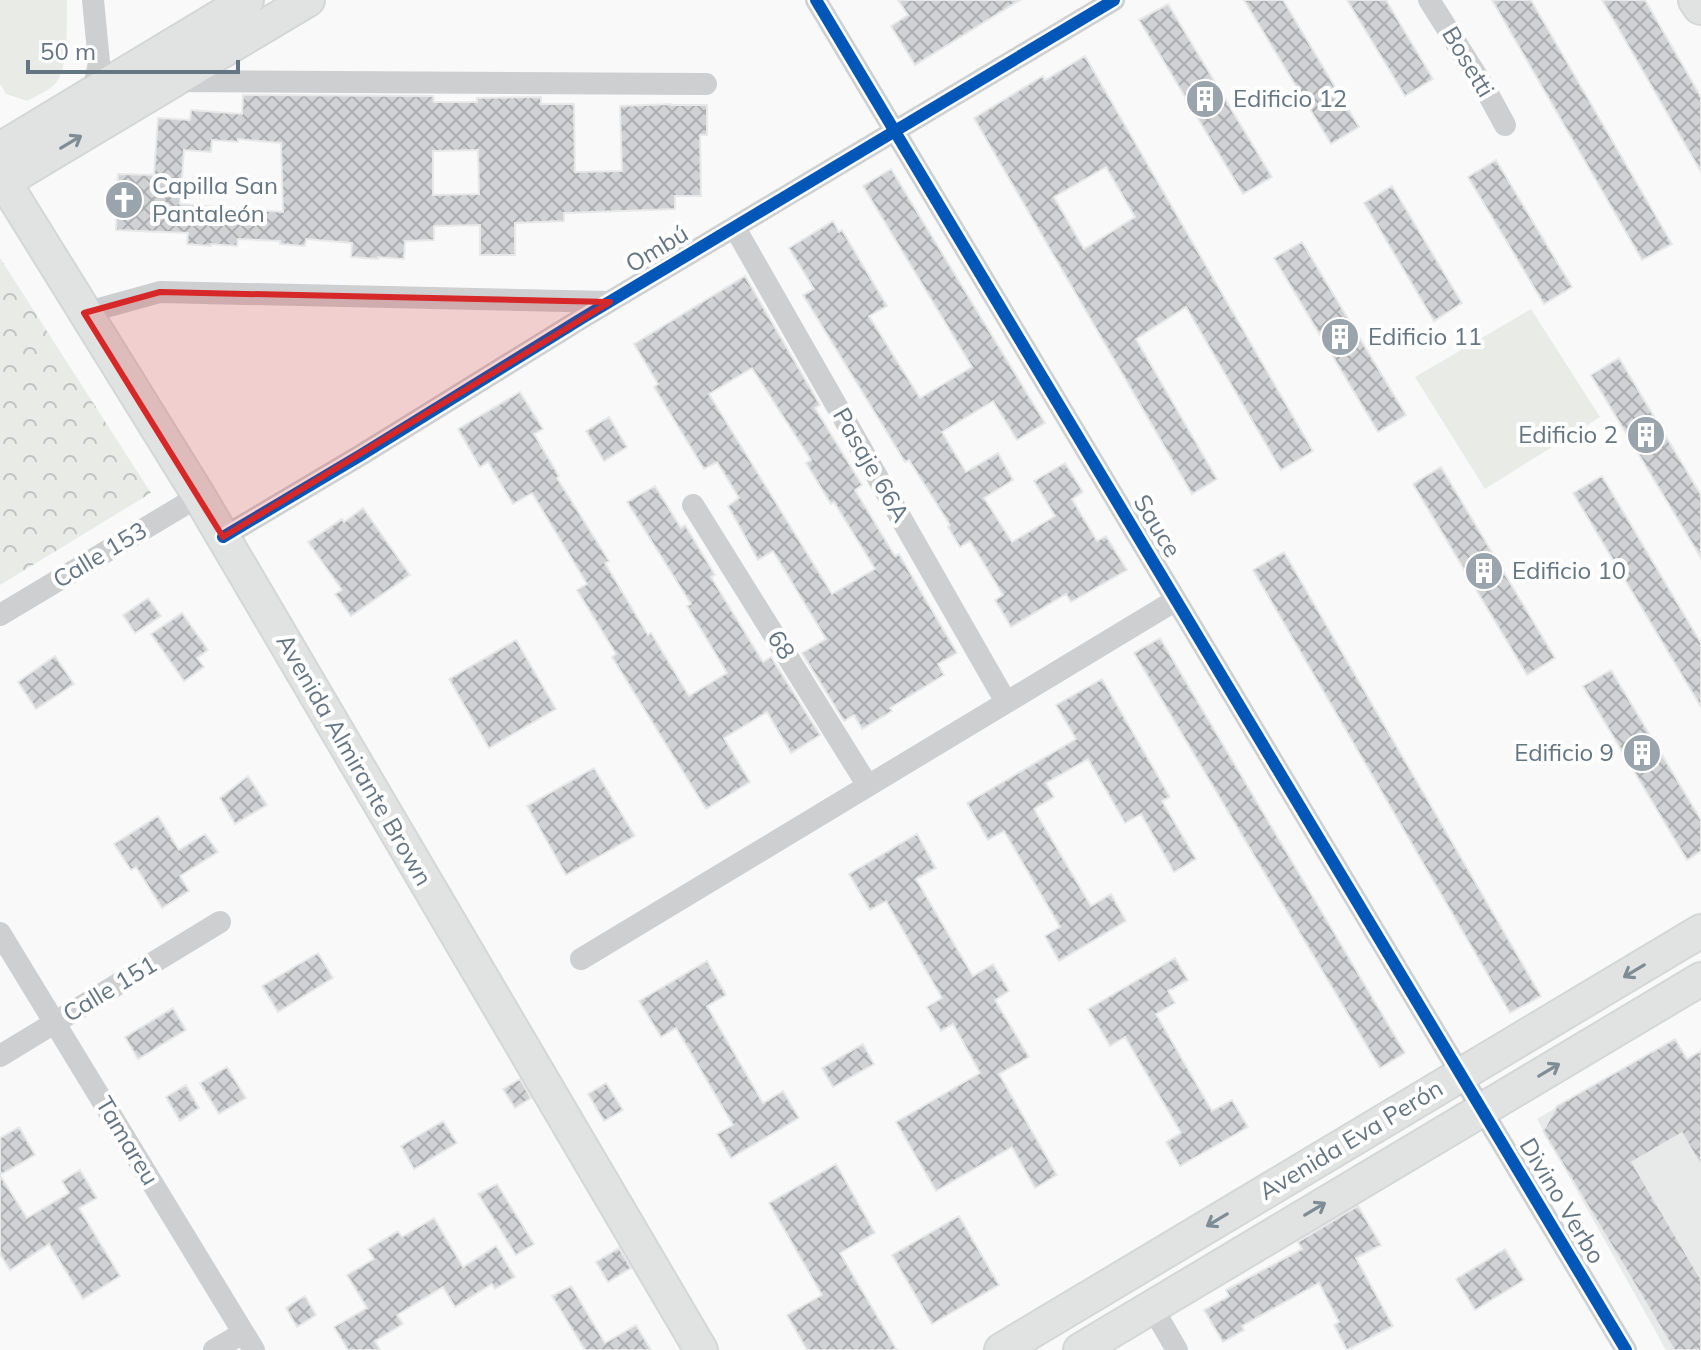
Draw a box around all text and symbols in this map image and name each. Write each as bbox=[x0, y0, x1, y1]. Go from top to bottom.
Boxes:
street label: Bosetti bbox=[1436, 21, 1502, 102]
scale bar bbox=[28, 24, 238, 74]
text: 50 m bbox=[40, 36, 96, 66]
building icon: Edificio 12 bbox=[1184, 78, 1226, 120]
place label: Edificio 12 bbox=[1233, 83, 1347, 113]
one-way arrow bbox=[59, 134, 82, 150]
place label: Capilla San Pantaleón bbox=[152, 170, 278, 228]
church icon: Capilla San Pantaleón bbox=[103, 179, 145, 221]
street label: Ombú bbox=[620, 218, 693, 278]
building icon: Edificio 11 bbox=[1319, 316, 1361, 358]
place label: Edificio 11 bbox=[1368, 321, 1482, 351]
street label: Pasaje 66A bbox=[827, 402, 917, 527]
building icon: Edificio 2 bbox=[1625, 414, 1667, 456]
place label: Edificio 2 bbox=[1518, 419, 1618, 449]
street label: Sauce bbox=[1128, 489, 1188, 562]
street label: Calle 153 bbox=[47, 514, 152, 594]
building icon: Edificio 10 bbox=[1463, 550, 1505, 592]
place label: Edificio 10 bbox=[1512, 555, 1626, 585]
street label: 68 bbox=[761, 624, 802, 665]
street label: Avenida Almirante Brown bbox=[270, 628, 439, 891]
building icon: Edificio 9 bbox=[1621, 732, 1663, 774]
place label: Edificio 9 bbox=[1514, 737, 1614, 767]
street label: Calle 151 bbox=[57, 948, 162, 1028]
one-way arrow bbox=[1623, 963, 1646, 979]
one-way arrow bbox=[1537, 1061, 1560, 1077]
street label: Avenida Eva Perón bbox=[1253, 1072, 1448, 1206]
street label: Tamareu bbox=[90, 1091, 166, 1190]
street label: Divino Verbo bbox=[1514, 1132, 1612, 1269]
one-way arrow bbox=[1303, 1201, 1326, 1217]
one-way arrow bbox=[1206, 1213, 1229, 1229]

